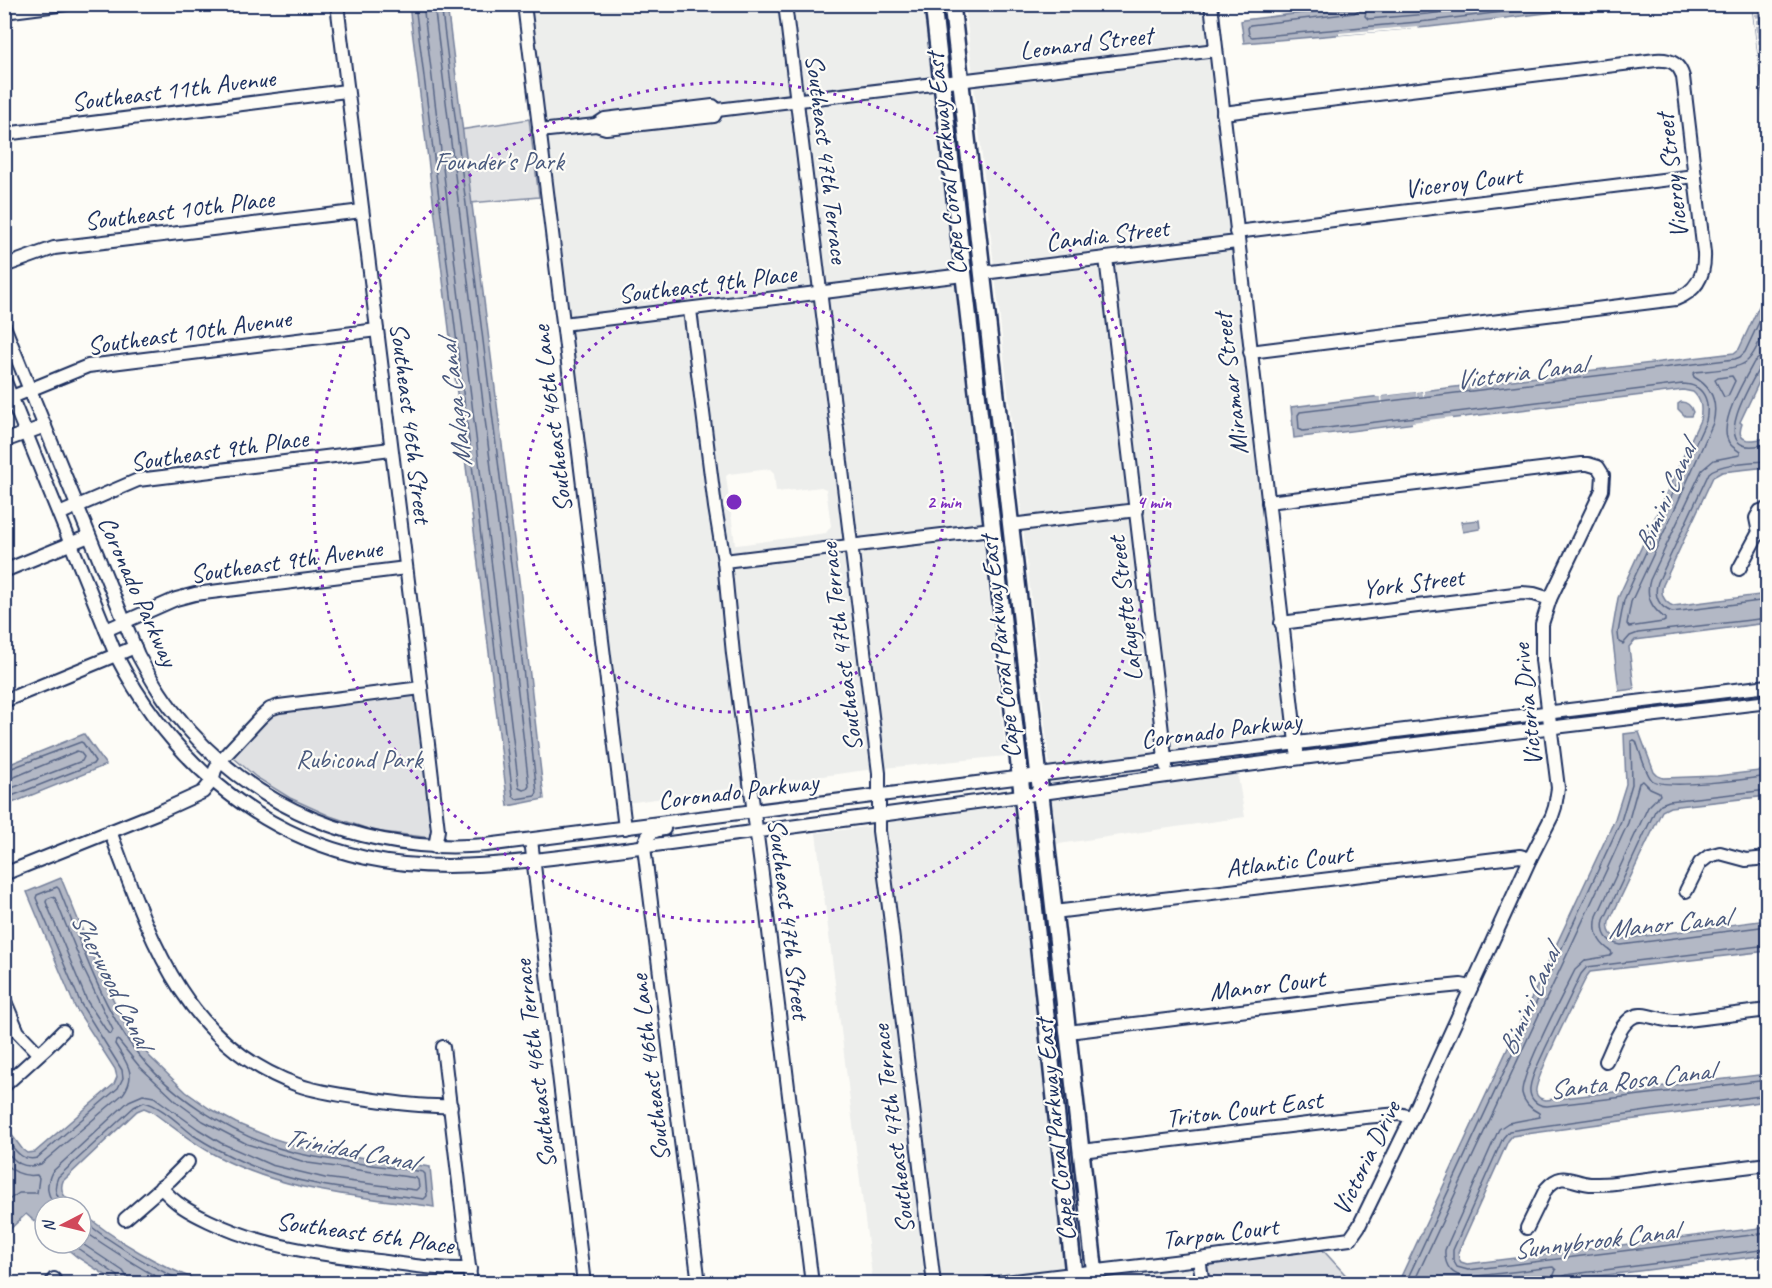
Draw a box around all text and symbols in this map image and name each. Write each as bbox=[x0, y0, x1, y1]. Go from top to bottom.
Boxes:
street label: Leonard Street bbox=[1018, 18, 1158, 68]
street label: Cape Coral Parkway East bbox=[918, 48, 974, 277]
street label: Southeast 47th Terrace bbox=[798, 53, 856, 267]
street label: Southeast 11th Avenue bbox=[69, 61, 278, 119]
street label: Viceroy Street bbox=[1648, 108, 1696, 240]
park label: Founder's Park bbox=[434, 145, 566, 178]
street label: Viceroy Court bbox=[1402, 158, 1526, 206]
street label: Southeast 10th Place bbox=[82, 182, 277, 238]
street label: Candia Street bbox=[1044, 211, 1173, 259]
street label: Southeast 9th Place bbox=[616, 257, 799, 311]
street label: Southeast 10th Avenue bbox=[85, 301, 294, 363]
street label: Miramar Street bbox=[1206, 308, 1256, 457]
street label: Southeast 46th Street bbox=[382, 321, 440, 527]
street label: Southeast 46th Lane bbox=[524, 322, 580, 514]
water label: Malaga Canal bbox=[429, 330, 480, 469]
water label: Victoria Canal bbox=[1453, 346, 1595, 397]
street label: Southeast 9th Place bbox=[128, 421, 311, 479]
water label: Bimini Canal bbox=[1626, 429, 1708, 557]
text: 2 min bbox=[927, 491, 962, 513]
text: 4 min bbox=[1137, 491, 1172, 513]
centre of rings bbox=[724, 492, 744, 512]
street label: Coronado Parkway bbox=[90, 511, 187, 673]
street label: Southeast 9th Avenue bbox=[188, 531, 386, 591]
street label: Cape Coral Parkway East bbox=[972, 531, 1028, 760]
street label: Lafayette Street bbox=[1099, 532, 1150, 683]
street label: Southeast 47th Terrace bbox=[812, 539, 870, 753]
street label: York Street bbox=[1360, 560, 1468, 606]
street label: Victoria Drive bbox=[1504, 641, 1550, 768]
street label: Coronado Parkway bbox=[1139, 704, 1305, 756]
park label: Rubicond Park bbox=[296, 743, 425, 776]
street label: Coronado Parkway bbox=[656, 765, 822, 817]
street label: Southeast 47th Street bbox=[760, 817, 818, 1023]
street label: Atlantic Court bbox=[1224, 837, 1356, 885]
water label: Manor Canal bbox=[1606, 899, 1740, 946]
water label: Sherwood Canal bbox=[63, 907, 164, 1061]
water label: Bimini Canal bbox=[1490, 933, 1572, 1061]
street label: Southeast 46th Terrace bbox=[506, 956, 564, 1170]
street label: Manor Court bbox=[1207, 961, 1329, 1008]
street label: Southeast 46th Lane bbox=[622, 971, 678, 1163]
street label: Cape Coral Parkway East bbox=[1027, 1014, 1083, 1243]
street label: Southeast 47th Terrace bbox=[864, 1021, 922, 1235]
water label: Santa Rosa Canal bbox=[1547, 1052, 1723, 1107]
street label: Triton Court East bbox=[1164, 1083, 1326, 1135]
street label: Victoria Drive bbox=[1324, 1094, 1408, 1221]
water label: Trinidad Canal bbox=[281, 1120, 427, 1180]
north arrow bbox=[33, 1195, 93, 1255]
street label: Southeast 6th Place bbox=[274, 1204, 457, 1262]
street label: Tarpon Court bbox=[1160, 1209, 1282, 1256]
water label: Sunnybrook Canal bbox=[1511, 1212, 1687, 1267]
text: N bbox=[38, 1218, 60, 1233]

